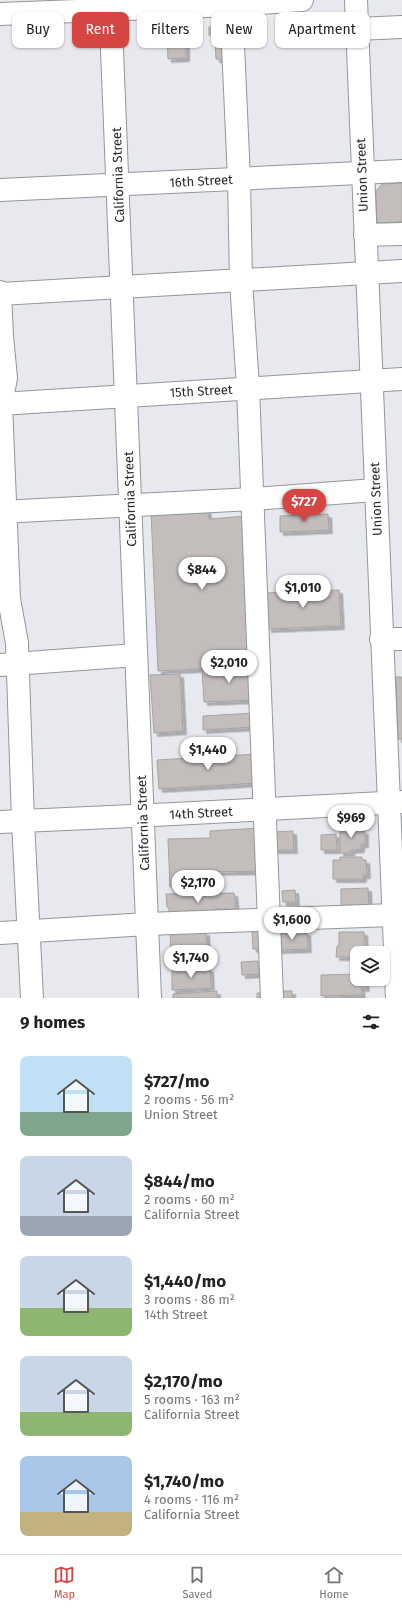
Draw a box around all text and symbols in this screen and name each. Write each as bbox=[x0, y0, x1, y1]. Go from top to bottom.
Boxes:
chip: Buy bbox=[12, 12, 64, 48]
chip: Rent bbox=[72, 12, 129, 48]
chip: Filters bbox=[137, 12, 203, 48]
chip: New bbox=[211, 12, 267, 48]
chip: Apartment bbox=[275, 12, 370, 48]
street label: California Street bbox=[109, 127, 127, 223]
street label: Union Street bbox=[353, 138, 371, 212]
street label: 16th Street bbox=[169, 172, 233, 190]
street label: 15th Street bbox=[169, 382, 233, 400]
street label: California Street bbox=[121, 451, 139, 547]
street label: Union Street bbox=[367, 462, 385, 536]
pin: $727 bbox=[280, 489, 328, 523]
text: $727 bbox=[291, 494, 317, 509]
pin: $844 bbox=[178, 557, 226, 591]
text: $844 bbox=[187, 562, 217, 577]
pin: $1,010 bbox=[270, 575, 336, 609]
text: $1,010 bbox=[285, 580, 321, 595]
pin: $2,010 bbox=[196, 650, 262, 684]
text: $2,010 bbox=[210, 655, 248, 670]
pin: $1,440 bbox=[175, 737, 241, 771]
text: $1,440 bbox=[189, 742, 227, 757]
street label: California Street bbox=[134, 775, 152, 871]
street label: 14th Street bbox=[169, 804, 233, 822]
pin: $969 bbox=[327, 805, 375, 839]
text: $969 bbox=[337, 810, 365, 825]
pin: $2,170 bbox=[165, 870, 231, 904]
text: $2,170 bbox=[180, 875, 216, 890]
pin: $1,600 bbox=[259, 907, 325, 941]
text: $1,600 bbox=[273, 912, 311, 927]
pin: $1,740 bbox=[158, 945, 224, 979]
map controls bbox=[350, 946, 390, 986]
button: layers bbox=[350, 946, 390, 986]
text: $1,740 bbox=[173, 950, 209, 965]
icon: filters bbox=[360, 1011, 382, 1033]
text: 9 homes bbox=[20, 1012, 85, 1033]
text: $727/mo bbox=[144, 1071, 209, 1092]
icon: home bbox=[52, 1072, 100, 1120]
text: 2 rooms · 56 m² bbox=[144, 1092, 234, 1107]
text: Union Street bbox=[144, 1107, 218, 1122]
text: $844/mo bbox=[144, 1171, 215, 1192]
icon: home bbox=[52, 1172, 100, 1220]
text: 2 rooms · 60 m² bbox=[144, 1192, 235, 1207]
text: California Street bbox=[144, 1207, 239, 1222]
text: $1,440/mo bbox=[144, 1271, 226, 1292]
icon: home bbox=[52, 1272, 100, 1320]
text: 3 rooms · 86 m² bbox=[144, 1292, 235, 1307]
text: 14th Street bbox=[144, 1307, 208, 1322]
text: $2,170/mo bbox=[144, 1371, 223, 1392]
icon: home bbox=[52, 1372, 100, 1420]
text: 5 rooms · 163 m² bbox=[144, 1392, 240, 1407]
text: California Street bbox=[144, 1407, 239, 1422]
text: $1,740/mo bbox=[144, 1471, 224, 1492]
icon: home bbox=[52, 1472, 100, 1520]
text: 4 rooms · 116 m² bbox=[144, 1492, 239, 1507]
text: California Street bbox=[144, 1507, 239, 1522]
tab: Map bbox=[53, 1564, 75, 1601]
tab: Saved bbox=[182, 1564, 212, 1601]
tab: Home bbox=[319, 1564, 349, 1601]

